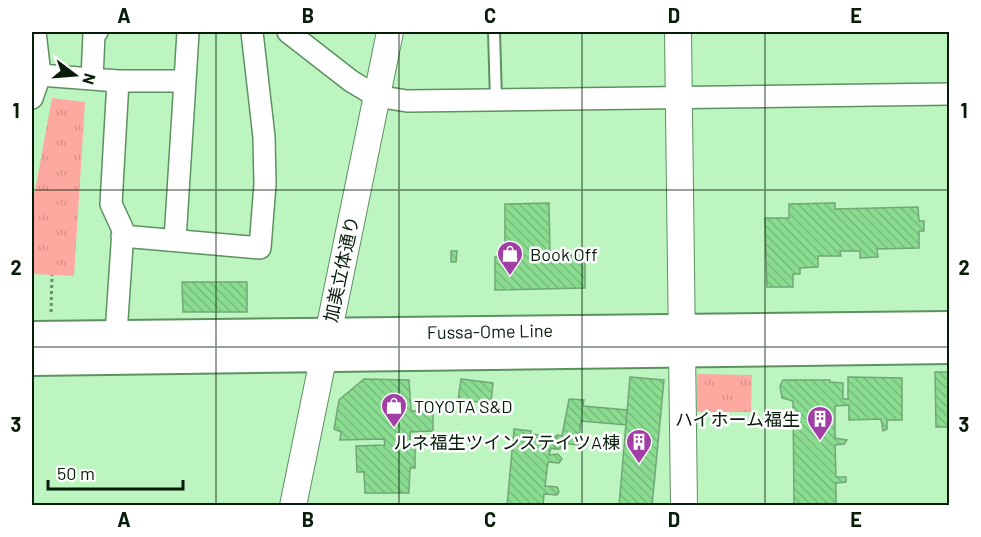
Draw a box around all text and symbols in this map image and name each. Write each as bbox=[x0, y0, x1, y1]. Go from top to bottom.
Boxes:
text: A bbox=[117, 3, 131, 27]
text: B bbox=[302, 3, 314, 27]
text: C bbox=[484, 3, 496, 27]
text: D bbox=[668, 3, 680, 27]
text: E bbox=[850, 3, 862, 27]
north arrow bbox=[45, 45, 105, 105]
text: N bbox=[79, 72, 100, 87]
text: 1 bbox=[12, 98, 20, 122]
text: 1 bbox=[960, 98, 968, 122]
street label: 加美立体通り bbox=[319, 214, 363, 324]
shop icon: Book Off bbox=[495, 239, 525, 277]
place label: Book Off bbox=[530, 243, 598, 265]
text: 2 bbox=[10, 255, 22, 279]
text: 2 bbox=[958, 255, 970, 279]
street label: Fussa-Ome Line bbox=[427, 319, 553, 343]
shop icon: TOYOTA S&D bbox=[379, 391, 409, 429]
place label: TOYOTA S&D bbox=[414, 395, 512, 417]
building icon: ハイホーム福生 bbox=[805, 404, 835, 442]
place label: ハイホーム福生 bbox=[675, 408, 800, 430]
text: 3 bbox=[11, 412, 21, 436]
text: 3 bbox=[959, 412, 969, 436]
building icon: ルネ福生ツインステイツA棟 bbox=[624, 427, 654, 465]
place label: ルネ福生ツインステイツA棟 bbox=[393, 431, 620, 453]
scale bar bbox=[48, 453, 183, 491]
text: 50 m bbox=[57, 462, 95, 484]
text: A bbox=[117, 507, 131, 531]
text: B bbox=[302, 507, 314, 531]
text: C bbox=[484, 507, 496, 531]
text: D bbox=[668, 507, 680, 531]
text: E bbox=[850, 507, 862, 531]

